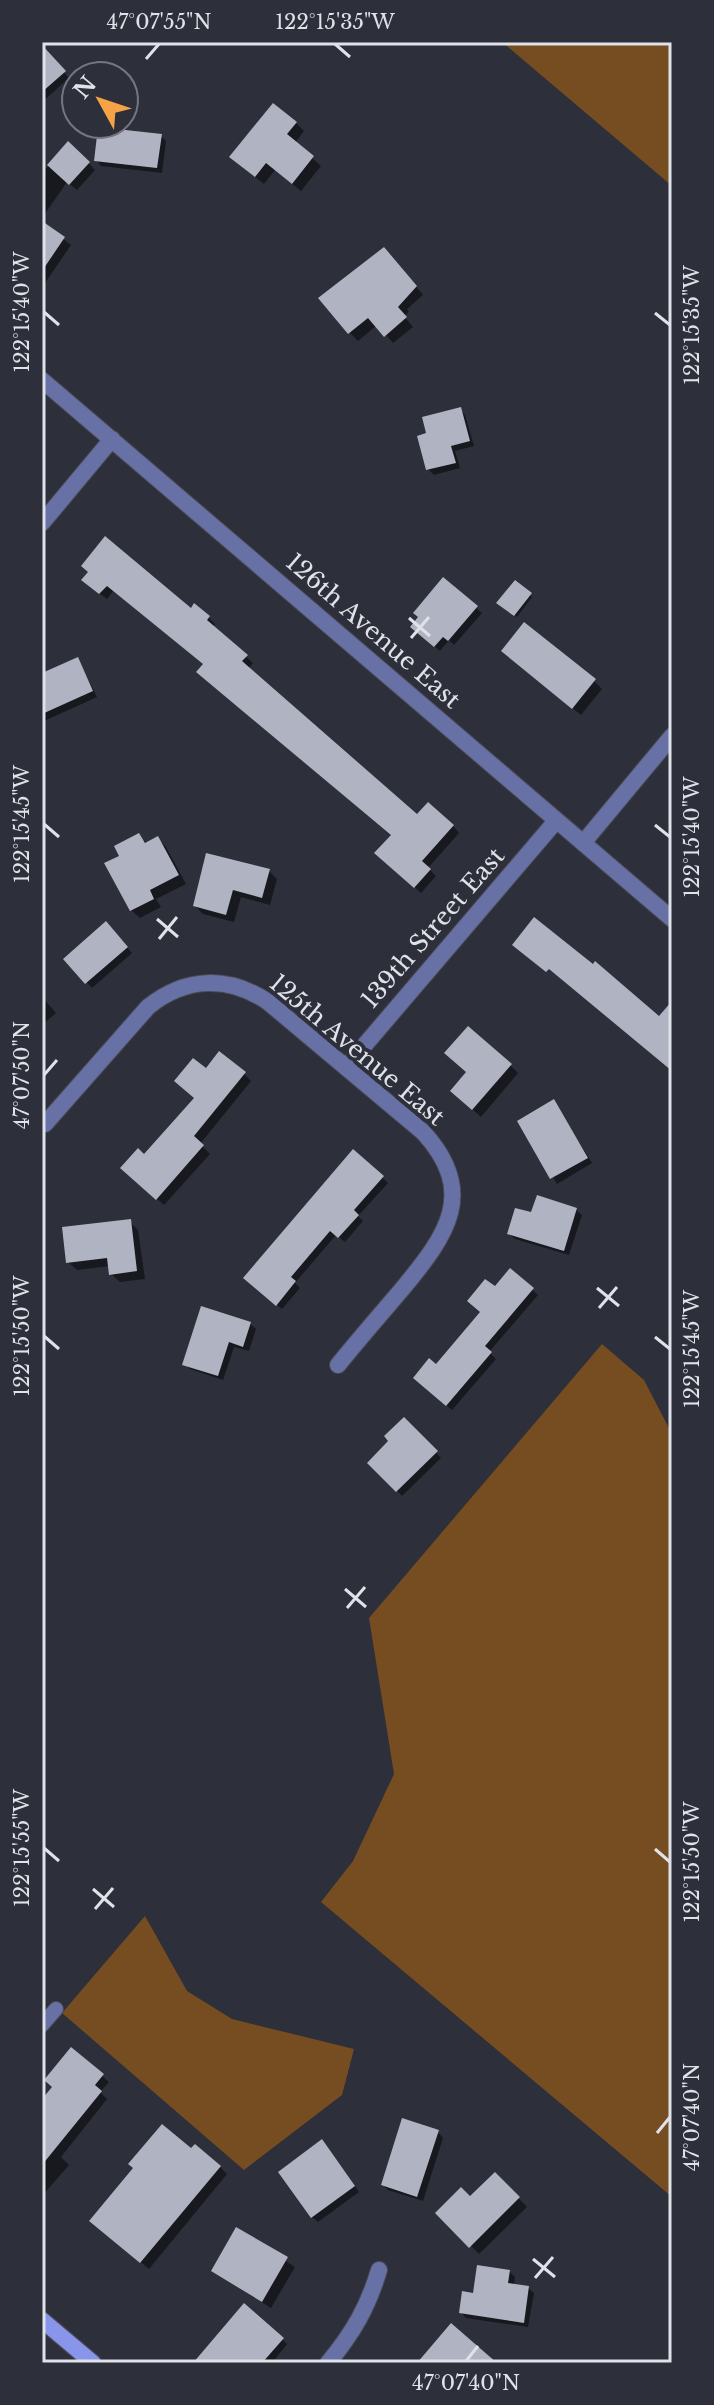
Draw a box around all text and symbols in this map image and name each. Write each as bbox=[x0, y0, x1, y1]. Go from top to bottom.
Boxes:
text: 47°07'55"N bbox=[107, 10, 211, 34]
text: 122°15'35"W bbox=[275, 10, 395, 34]
north arrow bbox=[60, 60, 140, 140]
text: N bbox=[68, 71, 102, 104]
text: 122°15'40"W bbox=[10, 251, 34, 373]
text: 122°15'35"W bbox=[680, 265, 704, 385]
street label: 126th Avenue East bbox=[280, 547, 466, 714]
text: 122°15'45"W bbox=[10, 764, 34, 883]
text: 122°15'40"W bbox=[680, 776, 704, 898]
street label: 139th Street East bbox=[355, 841, 510, 1014]
street label: 125th Avenue East bbox=[264, 968, 451, 1131]
text: 47°07'50"N bbox=[10, 1021, 34, 1129]
text: 122°15'50"W bbox=[10, 1275, 34, 1397]
text: 122°15'45"W bbox=[680, 1289, 704, 1408]
text: 122°15'55"W bbox=[10, 1788, 34, 1907]
text: 122°15'50"W bbox=[680, 1801, 704, 1923]
text: 47°07'40"N bbox=[680, 2063, 704, 2171]
text: 47°07'40"N bbox=[412, 2371, 520, 2395]

